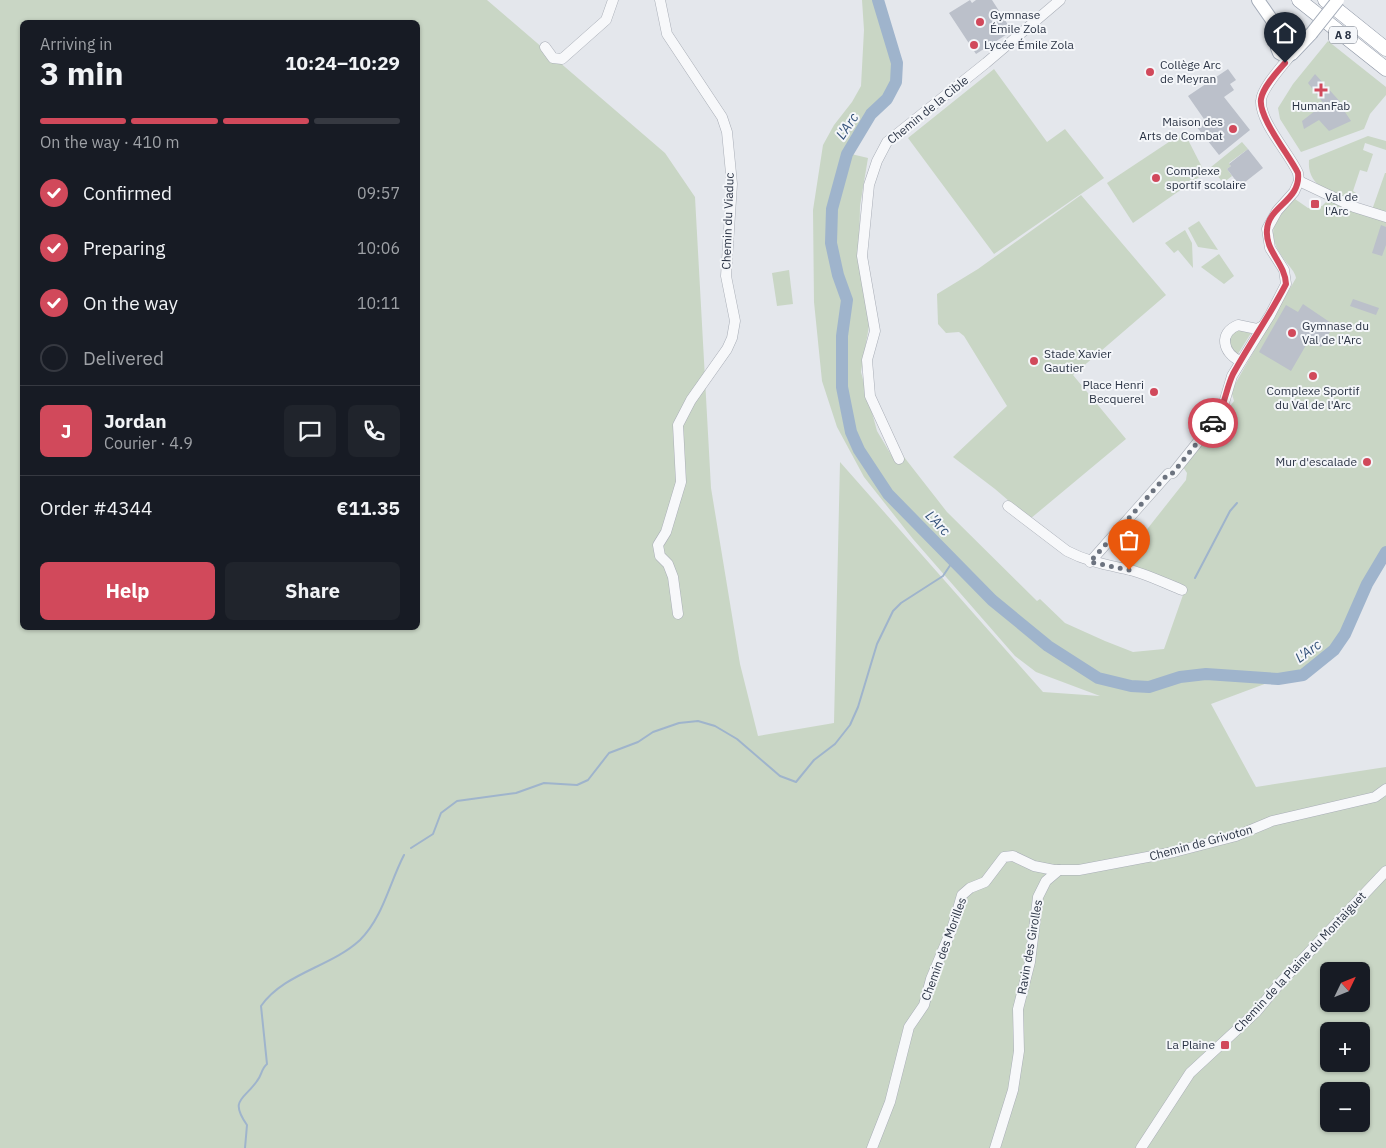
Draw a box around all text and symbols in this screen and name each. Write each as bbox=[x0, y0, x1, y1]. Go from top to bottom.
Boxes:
place label: Gymnase Émile Zola bbox=[990, 7, 1047, 36]
pin bbox=[1264, 12, 1306, 63]
marker: Gymnase Émile Zola bbox=[974, 16, 986, 28]
icon: home bbox=[1271, 19, 1299, 47]
road number: A 8 bbox=[1329, 26, 1357, 44]
text: Arriving in bbox=[40, 34, 112, 54]
place label: Lycée Émile Zola bbox=[984, 37, 1074, 52]
marker: Lycée Émile Zola bbox=[968, 39, 980, 51]
text: 10:24–10:29 bbox=[285, 51, 400, 75]
text: 3 min bbox=[40, 52, 124, 94]
place label: Collège Arc de Meyran bbox=[1160, 57, 1221, 86]
marker: Collège Arc de Meyran bbox=[1144, 66, 1156, 78]
street label: Chemin de la Cible bbox=[884, 72, 972, 147]
marker: HumanFab bbox=[1314, 83, 1328, 97]
place label: HumanFab bbox=[1292, 98, 1350, 113]
water label: L'Arc bbox=[832, 109, 862, 143]
place label: Maison des Arts de Combat bbox=[1139, 114, 1223, 143]
marker: Maison des Arts de Combat bbox=[1227, 123, 1239, 135]
text: On the way · 410 m bbox=[40, 132, 179, 152]
place label: Complexe sportif scolaire bbox=[1166, 163, 1246, 192]
street label: Chemin du Viaduc bbox=[718, 172, 737, 270]
marker: Complexe sportif scolaire bbox=[1150, 172, 1162, 184]
icon: check bbox=[40, 179, 68, 207]
text: Confirmed bbox=[83, 181, 172, 205]
text: 09:57 bbox=[357, 183, 400, 203]
place label: Val de l'Arc bbox=[1325, 189, 1358, 218]
marker: Val de l'Arc bbox=[1309, 198, 1321, 210]
icon: check bbox=[40, 234, 68, 262]
text: Preparing bbox=[83, 236, 165, 260]
text: 10:06 bbox=[357, 238, 400, 258]
icon: check bbox=[40, 289, 68, 317]
text: On the way bbox=[83, 291, 178, 315]
text: 10:11 bbox=[357, 293, 400, 313]
place label: Gymnase du Val de l'Arc bbox=[1302, 318, 1369, 347]
marker: Gymnase du Val de l'Arc bbox=[1286, 327, 1298, 339]
text: Delivered bbox=[83, 346, 164, 370]
place label: Stade Xavier Gautier bbox=[1044, 346, 1112, 375]
marker: Stade Xavier Gautier bbox=[1028, 355, 1040, 367]
marker: Complexe Sportif du Val de l'Arc bbox=[1307, 370, 1319, 382]
place label: Place Henri Becquerel bbox=[1082, 377, 1144, 406]
place label: Complexe Sportif du Val de l'Arc bbox=[1267, 383, 1360, 412]
marker: Place Henri Becquerel bbox=[1148, 386, 1160, 398]
courier bbox=[1188, 398, 1238, 448]
button: chat bbox=[284, 405, 336, 457]
button: phone bbox=[348, 405, 400, 457]
text: Jordan bbox=[104, 409, 167, 433]
icon: car bbox=[1199, 409, 1227, 437]
text: J bbox=[61, 419, 71, 443]
text: Courier · 4.9 bbox=[104, 433, 193, 453]
place label: Mur d'escalade bbox=[1275, 454, 1357, 469]
marker: Mur d'escalade bbox=[1361, 456, 1373, 468]
text: Order #4344 bbox=[40, 496, 152, 520]
text: €11.35 bbox=[337, 496, 400, 520]
water label: L'Arc bbox=[922, 507, 954, 540]
pin bbox=[1108, 519, 1150, 570]
icon: bag bbox=[1115, 526, 1143, 554]
button: Help bbox=[40, 562, 215, 620]
button: Share bbox=[225, 562, 400, 620]
water label: L'Arc bbox=[1291, 635, 1325, 667]
street label: Chemin de Grivoton bbox=[1148, 822, 1254, 864]
street label: Chemin de la Plaine du Montaiguet bbox=[1231, 888, 1369, 1035]
street label: Chemin des Morilles bbox=[918, 895, 969, 1003]
street label: Ravin des Girolles bbox=[1014, 898, 1045, 995]
north arrow bbox=[1320, 962, 1370, 1012]
map controls bbox=[1320, 962, 1370, 1132]
button: + bbox=[1320, 1022, 1370, 1072]
place label: La Plaine bbox=[1166, 1037, 1215, 1052]
marker: La Plaine bbox=[1219, 1039, 1231, 1051]
button: − bbox=[1320, 1082, 1370, 1132]

